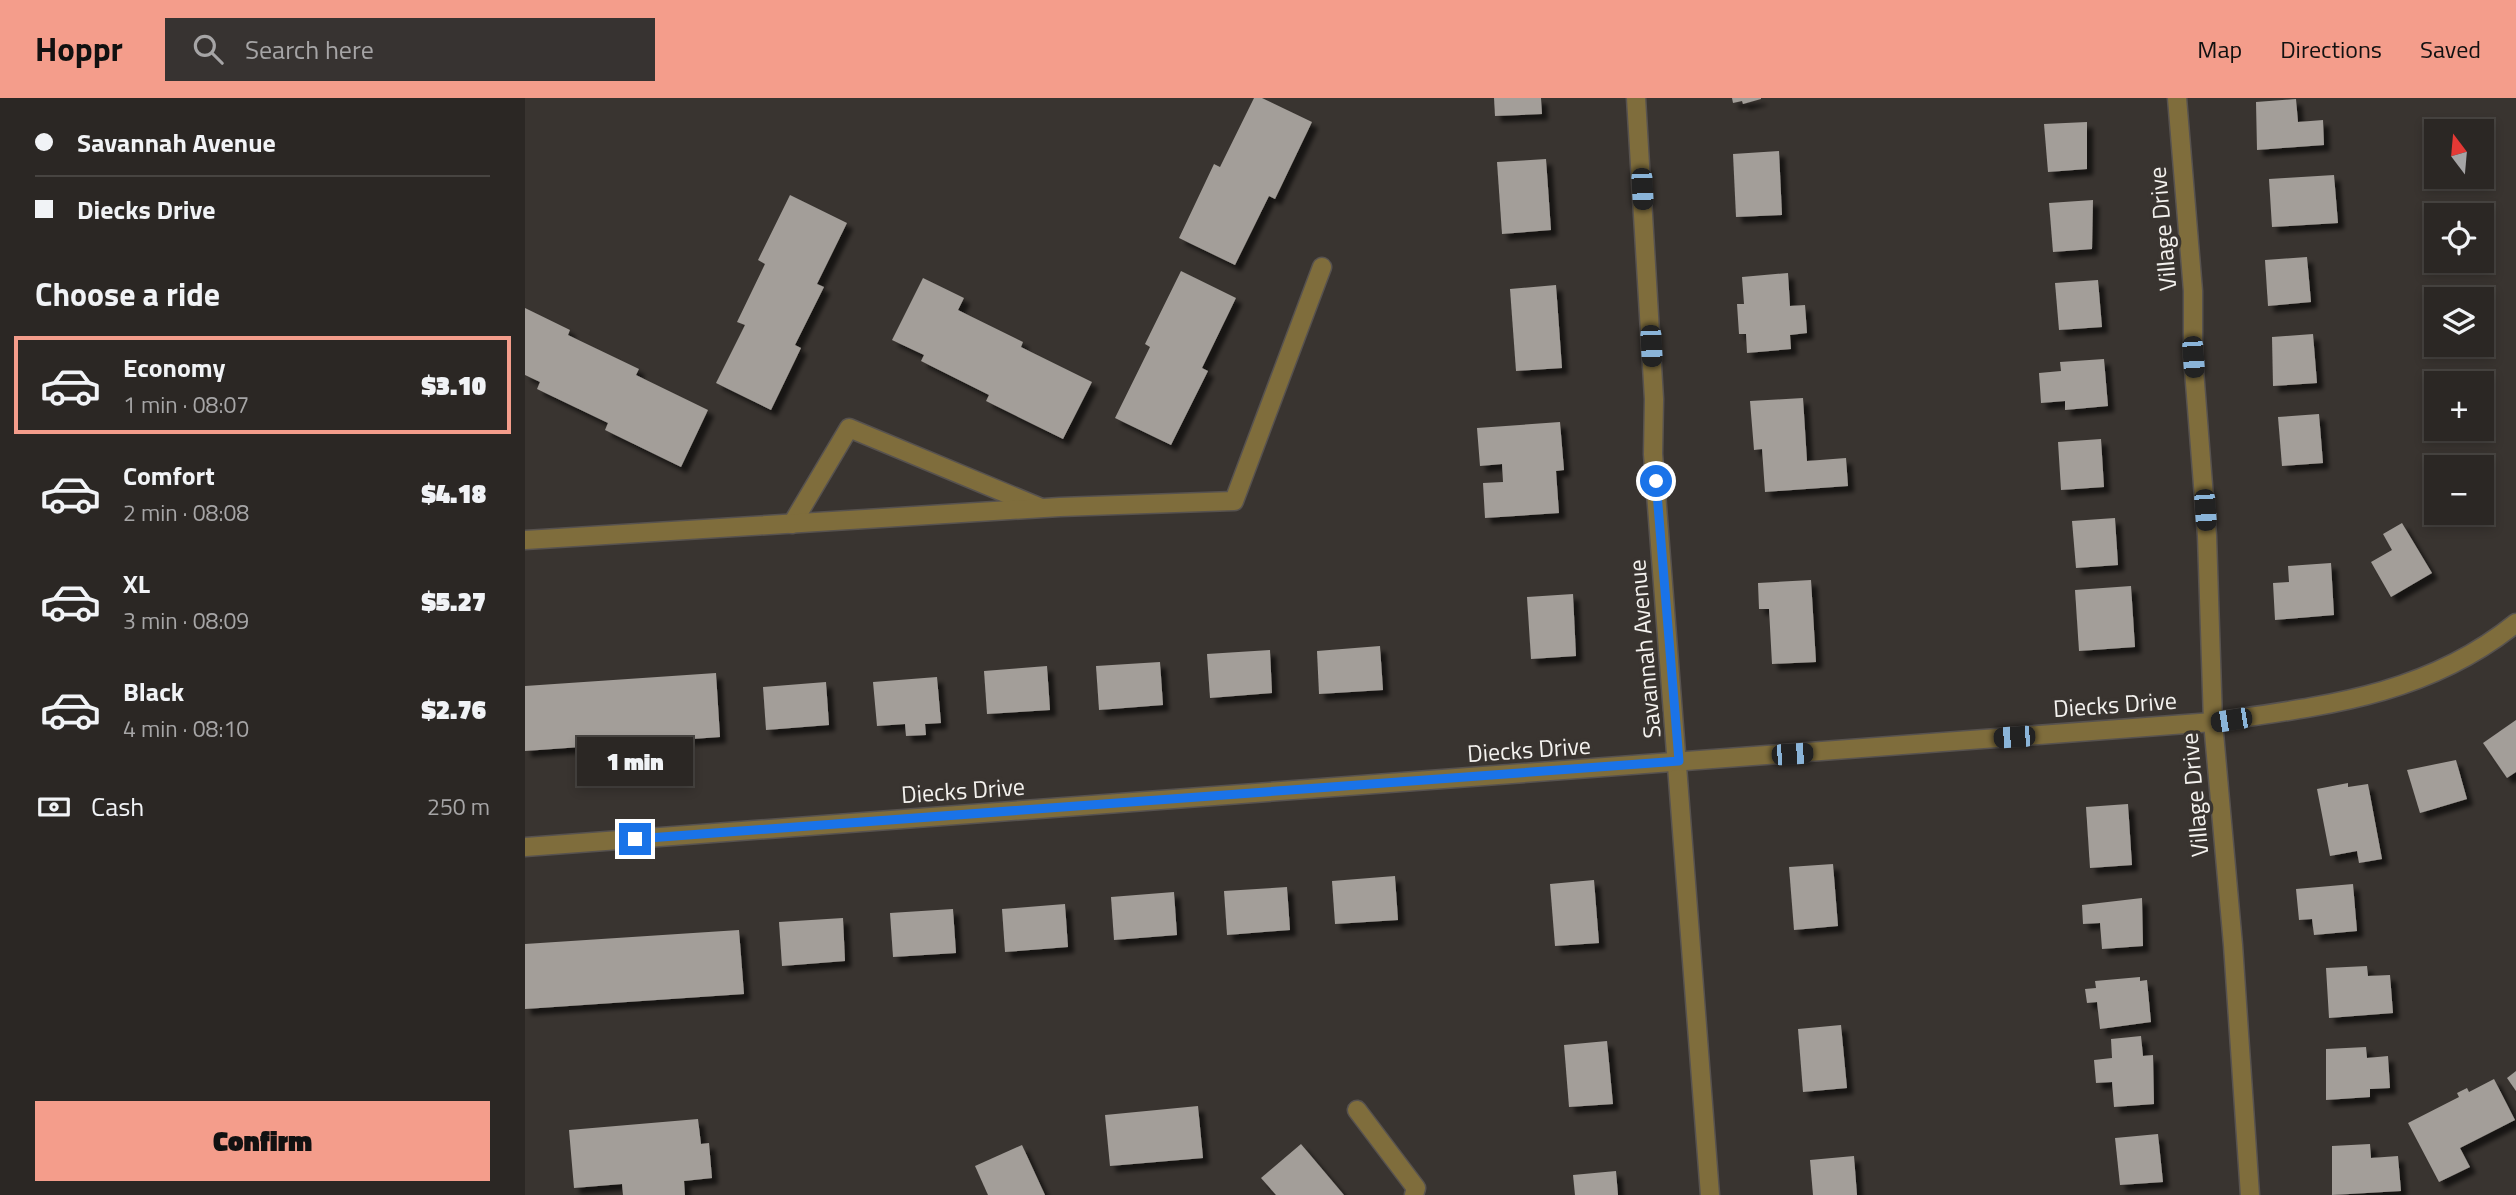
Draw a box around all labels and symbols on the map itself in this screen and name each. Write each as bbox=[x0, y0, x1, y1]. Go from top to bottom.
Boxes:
north arrow bbox=[2424, 119, 2494, 189]
street label: Village Drive bbox=[2139, 165, 2185, 293]
car bbox=[1631, 167, 1654, 211]
car bbox=[1640, 324, 1663, 368]
car bbox=[2182, 335, 2205, 379]
route start bbox=[1640, 465, 1672, 497]
car bbox=[2194, 488, 2217, 532]
street label: Savannah Avenue bbox=[1618, 558, 1670, 740]
street label: Diecks Drive bbox=[2052, 682, 2178, 726]
car bbox=[2209, 706, 2254, 734]
car bbox=[1993, 725, 2036, 749]
street label: Diecks Drive bbox=[1466, 727, 1592, 771]
street label: Village Drive bbox=[2171, 731, 2217, 859]
callout: 1 min bbox=[577, 738, 693, 786]
car bbox=[1771, 742, 1814, 766]
street label: Diecks Drive bbox=[900, 768, 1026, 812]
route end bbox=[619, 823, 651, 855]

